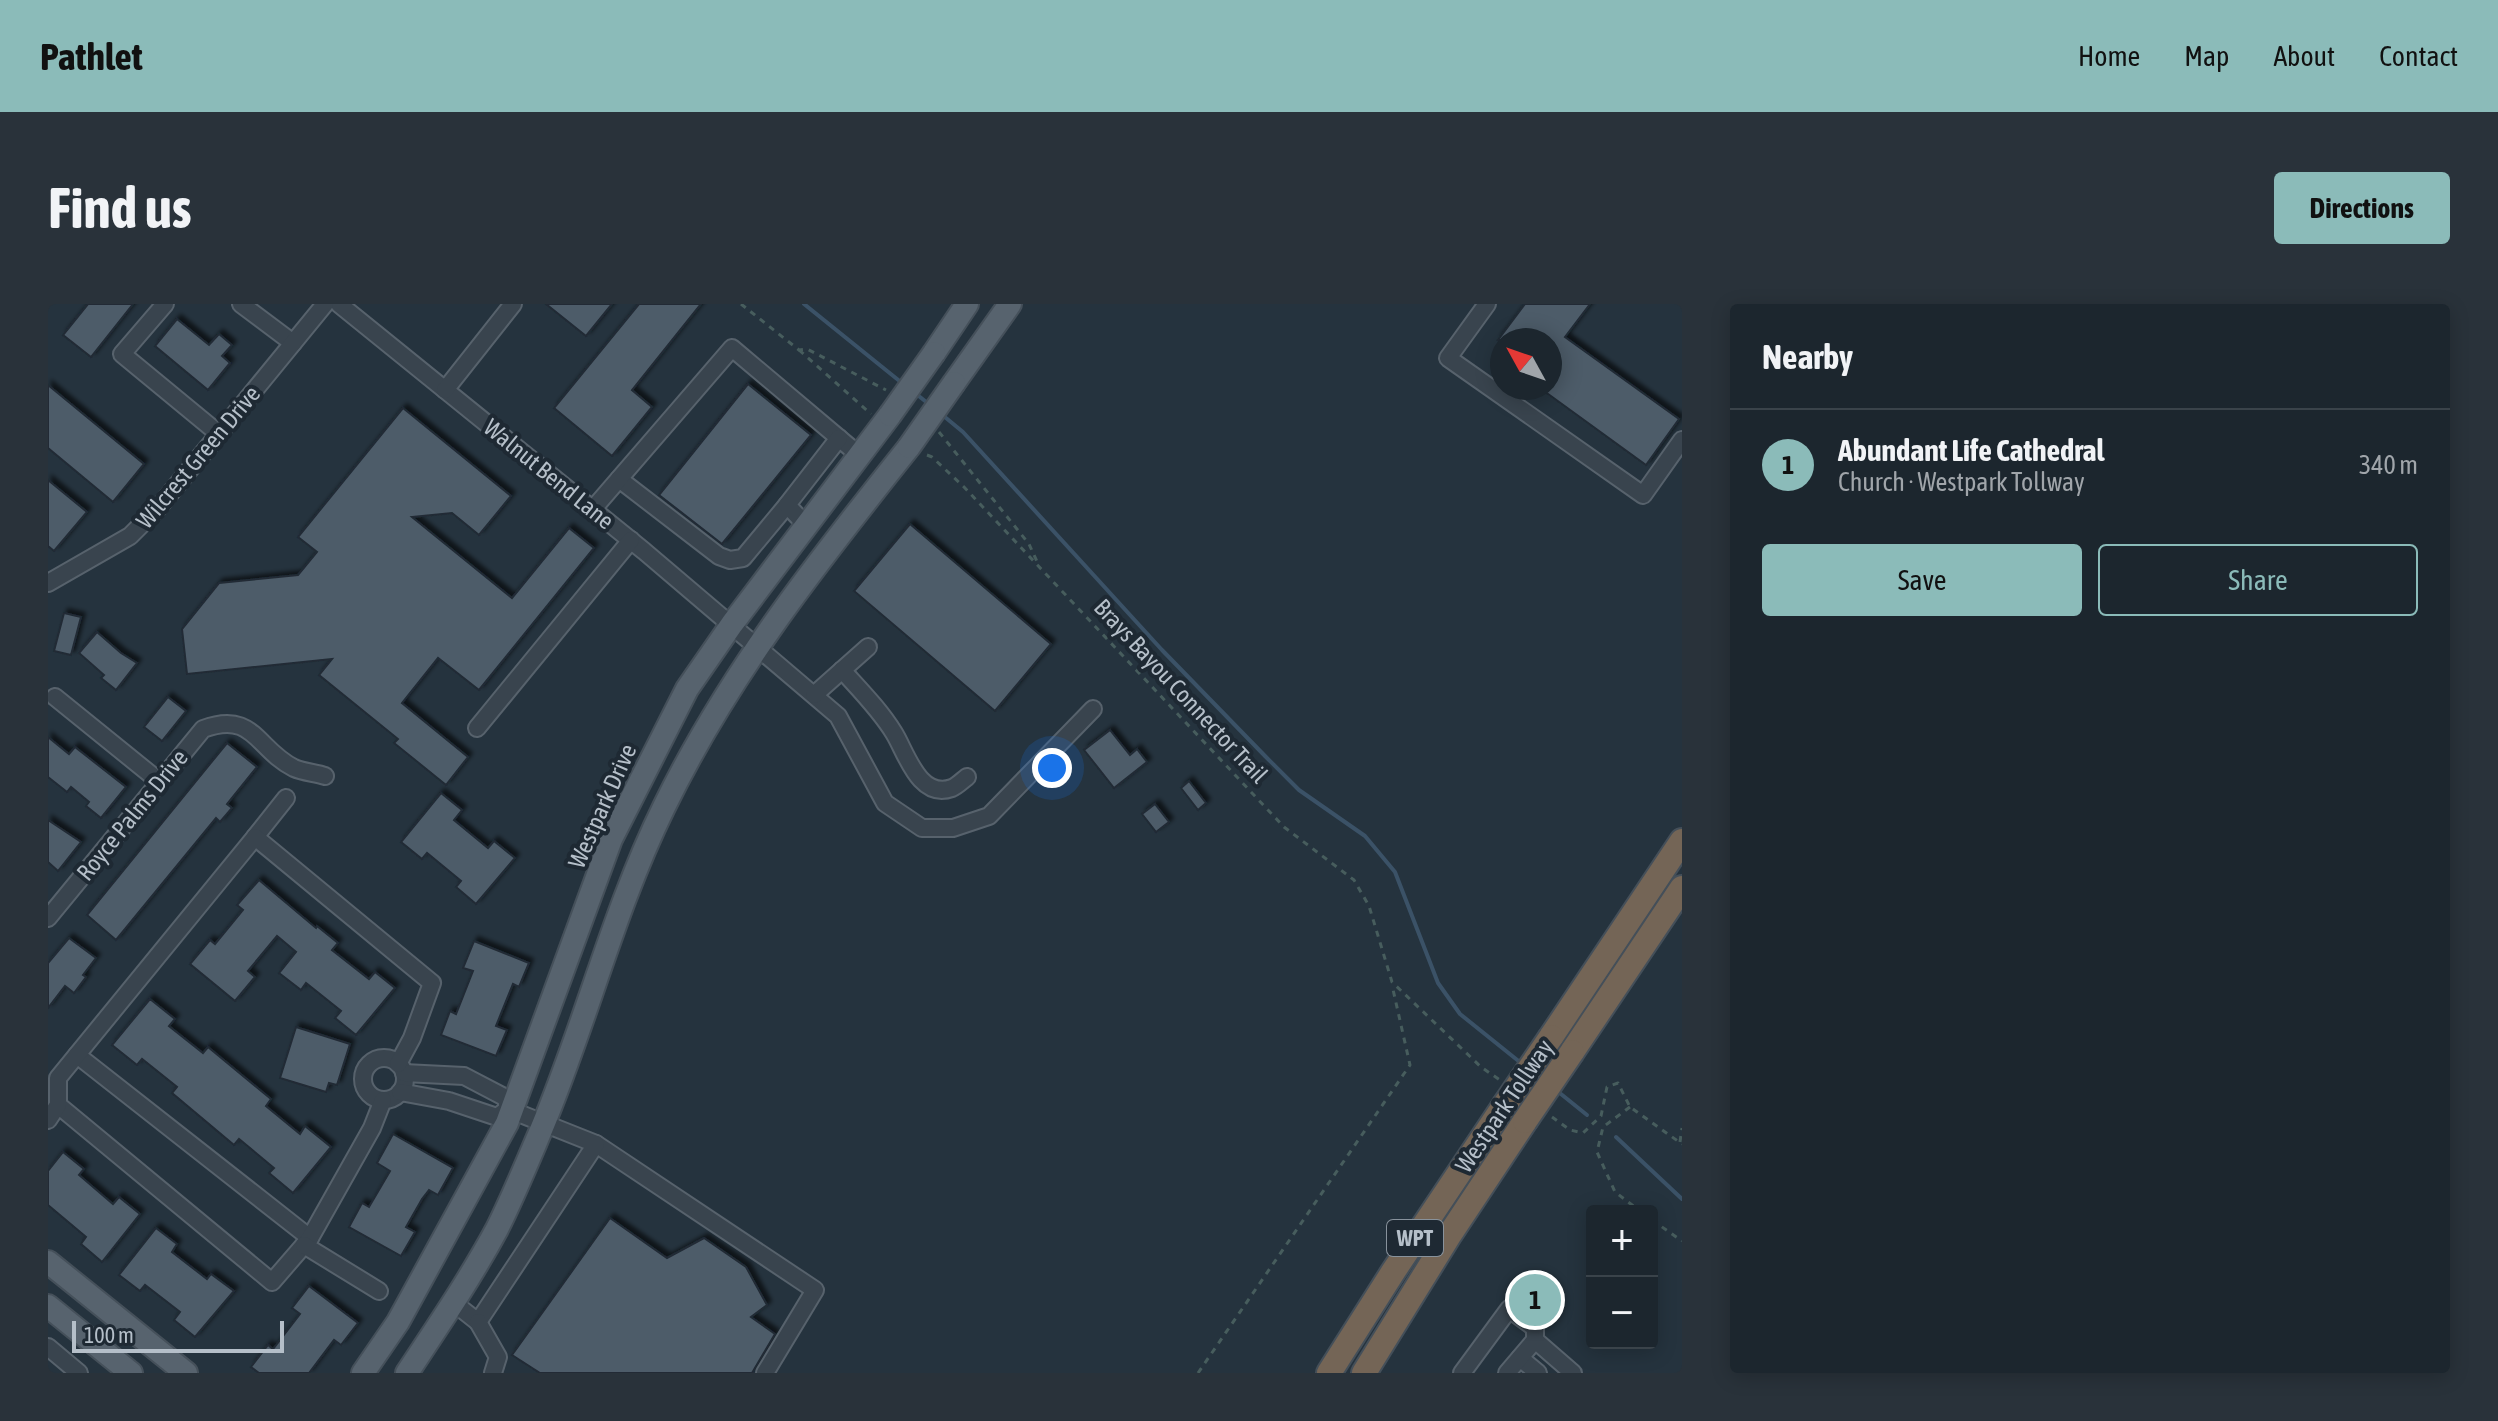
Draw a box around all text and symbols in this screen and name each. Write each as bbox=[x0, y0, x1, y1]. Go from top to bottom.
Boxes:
text: Pathlet bbox=[40, 35, 143, 78]
text: Home bbox=[2078, 40, 2140, 72]
text: Map bbox=[2184, 40, 2229, 72]
text: About bbox=[2273, 40, 2335, 72]
text: Contact bbox=[2379, 40, 2458, 72]
button: Directions bbox=[2274, 172, 2450, 244]
text: Find us bbox=[48, 176, 192, 240]
north arrow bbox=[1490, 328, 1562, 400]
text: Nearby bbox=[1762, 337, 1853, 376]
street label: Wilcrest Green Drive bbox=[131, 380, 265, 534]
street label: Walnut Bend Lane bbox=[479, 413, 619, 535]
text: Abundant Life Cathedral bbox=[1838, 433, 2104, 467]
text: 1 bbox=[1782, 450, 1794, 480]
text: 340 m bbox=[2359, 450, 2418, 480]
text: Church · Westpark Tollway bbox=[1838, 467, 2085, 497]
button: Save bbox=[1762, 544, 2082, 616]
button: Share bbox=[2098, 544, 2418, 616]
street label: Brays Bayou Connector Trail bbox=[1089, 594, 1274, 789]
street label: Westpark Drive bbox=[563, 740, 641, 872]
street label: Royce Palms Drive bbox=[71, 744, 193, 886]
your location bbox=[1032, 748, 1072, 788]
street label: Westpark Tollway bbox=[1450, 1034, 1558, 1178]
map controls bbox=[1586, 1205, 1658, 1349]
button: + bbox=[1586, 1205, 1658, 1277]
road number: WPT bbox=[1387, 1220, 1443, 1256]
pin: 1 bbox=[1509, 1270, 1561, 1330]
button: − bbox=[1586, 1277, 1658, 1349]
scale bar bbox=[72, 1317, 284, 1353]
text: 100 m bbox=[84, 1322, 134, 1348]

